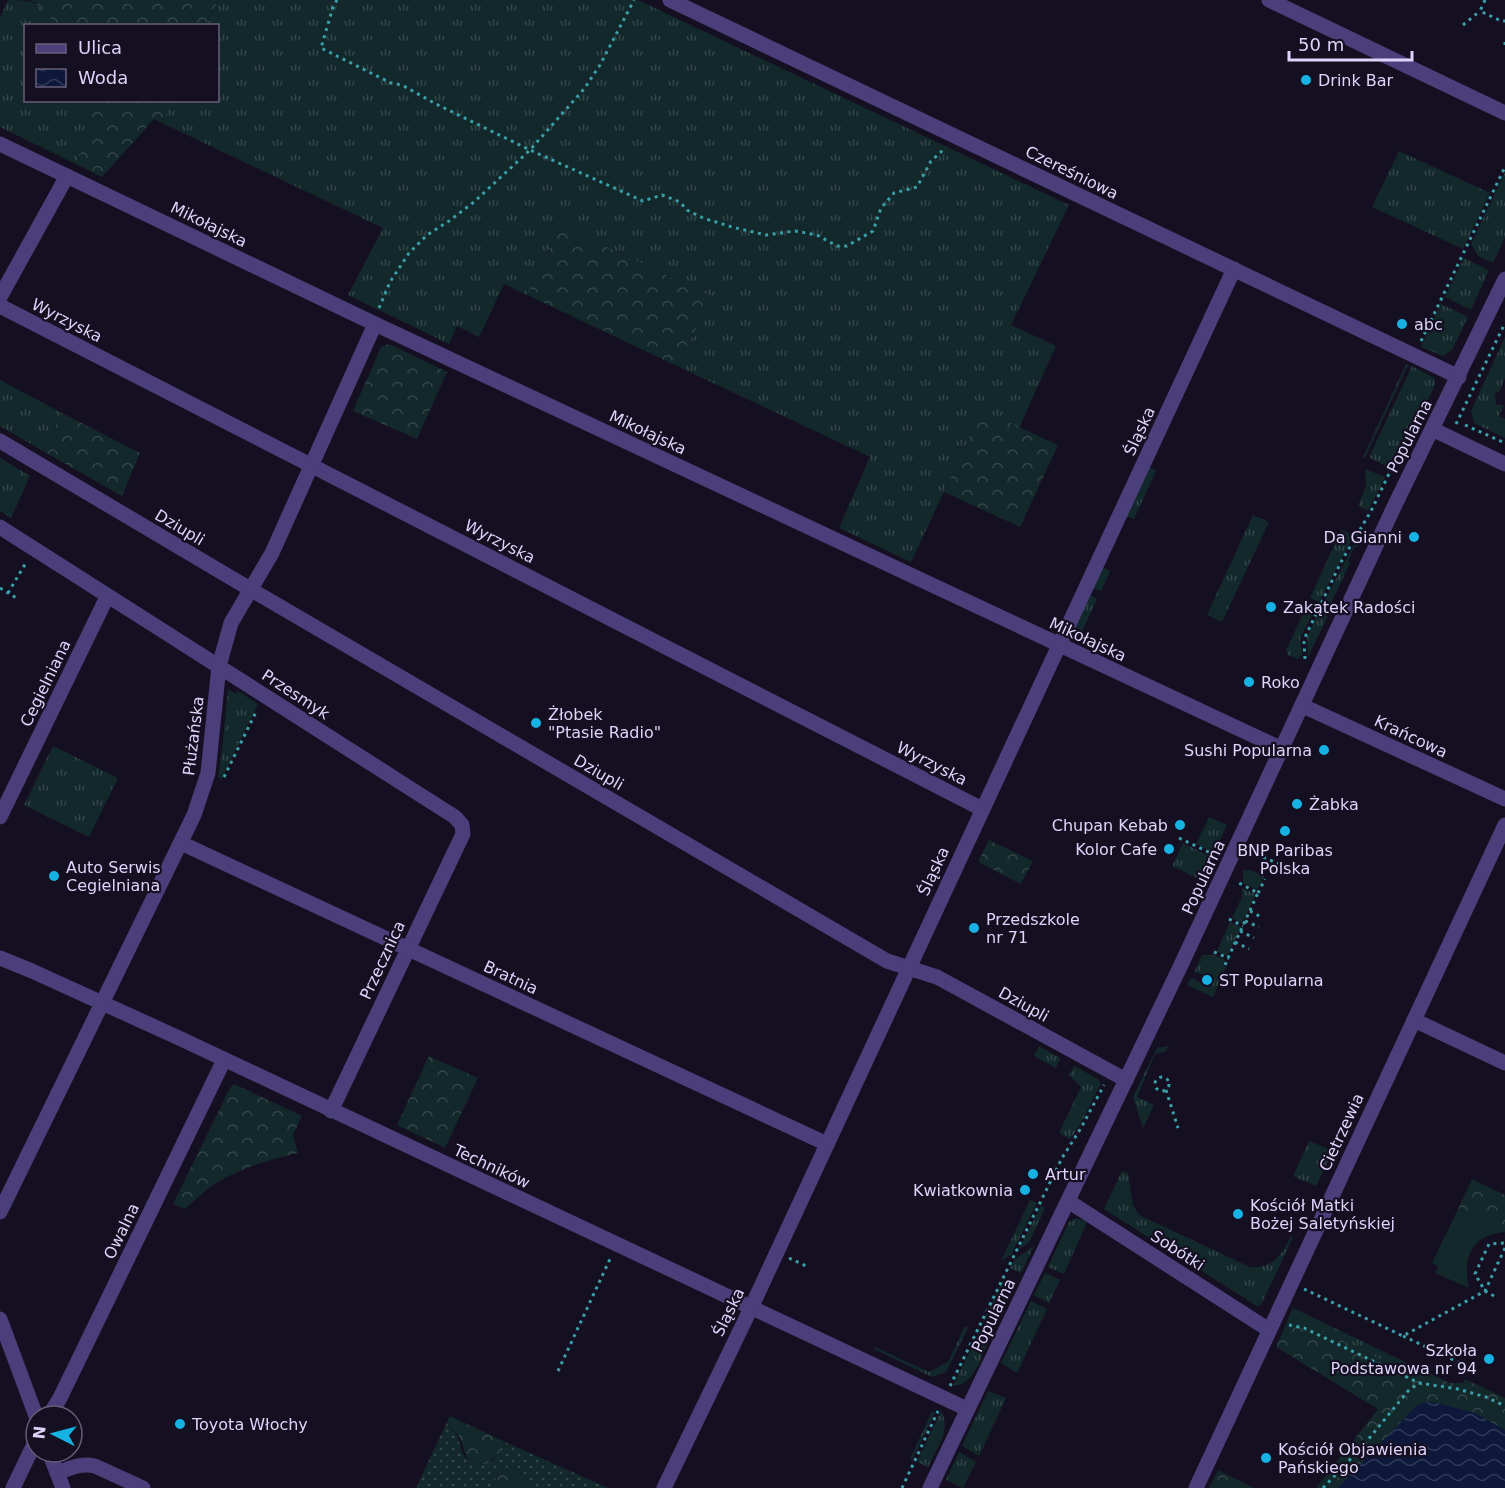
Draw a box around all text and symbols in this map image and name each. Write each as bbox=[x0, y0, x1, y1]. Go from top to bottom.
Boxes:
legend bbox=[24, 24, 219, 102]
scale bar bbox=[1289, 24, 1412, 62]
text: 50 m bbox=[1298, 34, 1344, 55]
text: Ulica bbox=[78, 37, 122, 58]
text: Woda bbox=[78, 67, 128, 88]
place label: Drink Bar bbox=[1318, 71, 1394, 90]
marker: Drink Bar bbox=[1299, 73, 1313, 87]
street label: Czereśniowa bbox=[1022, 142, 1121, 203]
street label: Mikołajska bbox=[167, 198, 250, 251]
street label: Wyrzyska bbox=[28, 295, 105, 346]
place label: abc bbox=[1414, 315, 1443, 334]
marker: abc bbox=[1395, 317, 1409, 331]
street label: Popularna bbox=[1383, 396, 1436, 476]
street label: Śląska bbox=[1120, 404, 1159, 459]
street label: Mikołajska bbox=[606, 406, 689, 459]
street label: Dziupli bbox=[152, 505, 208, 550]
street label: Wyrzyska bbox=[461, 516, 538, 567]
place label: Da Gianni bbox=[1323, 528, 1402, 547]
marker: Da Gianni bbox=[1407, 530, 1421, 544]
place label: Zakątek Radości bbox=[1283, 598, 1415, 617]
marker: Zakątek Radości bbox=[1264, 600, 1278, 614]
street label: Mikołajska bbox=[1046, 613, 1129, 666]
street label: Cegielniana bbox=[16, 637, 75, 730]
street label: Przesmyk bbox=[258, 666, 334, 724]
place label: Roko bbox=[1261, 673, 1300, 692]
marker: Roko bbox=[1242, 675, 1256, 689]
street label: Płużańska bbox=[179, 695, 208, 777]
place label: Żłobek "Ptasie Radio" bbox=[548, 705, 661, 742]
street label: Krańcowa bbox=[1371, 711, 1450, 762]
marker: Żłobek "Ptasie Radio" bbox=[529, 716, 543, 730]
street label: Wyrzyska bbox=[893, 738, 970, 789]
place label: Sushi Popularna bbox=[1184, 741, 1312, 760]
marker: Sushi Popularna bbox=[1317, 743, 1331, 757]
street label: Dziupli bbox=[570, 751, 627, 794]
place label: Żabka bbox=[1309, 795, 1359, 814]
marker: Żabka bbox=[1290, 797, 1304, 811]
place label: Chupan Kebab bbox=[1052, 816, 1168, 835]
marker: Chupan Kebab bbox=[1173, 818, 1187, 832]
marker: BNP Paribas Polska bbox=[1278, 824, 1292, 838]
street label: Popularna bbox=[1178, 837, 1229, 917]
place label: Kolor Cafe bbox=[1075, 840, 1157, 859]
place label: BNP Paribas Polska bbox=[1237, 841, 1333, 878]
marker: Kolor Cafe bbox=[1162, 842, 1176, 856]
street label: Śląska bbox=[914, 844, 953, 899]
place label: Auto Serwis Cegielniana bbox=[66, 858, 161, 895]
marker: Auto Serwis Cegielniana bbox=[47, 869, 61, 883]
place label: Przedszkole nr 71 bbox=[986, 910, 1080, 947]
street label: Przecznica bbox=[356, 918, 409, 1003]
marker: Przedszkole nr 71 bbox=[967, 921, 981, 935]
street label: Bratnia bbox=[480, 957, 541, 998]
place label: ST Popularna bbox=[1219, 971, 1324, 990]
marker: ST Popularna bbox=[1200, 973, 1214, 987]
street label: Dziupli bbox=[995, 983, 1052, 1026]
street label: Cietrzewia bbox=[1315, 1090, 1368, 1174]
street label: Techników bbox=[450, 1140, 533, 1192]
place label: Artur bbox=[1045, 1165, 1086, 1184]
marker: Artur bbox=[1026, 1167, 1040, 1181]
place label: Kwiatkownia bbox=[913, 1181, 1013, 1200]
marker: Kwiatkownia bbox=[1018, 1183, 1032, 1197]
place label: Kościół Matki Bożej Saletyńskiej bbox=[1250, 1196, 1395, 1233]
street label: Owalna bbox=[100, 1200, 143, 1262]
marker: Kościół Matki Bożej Saletyńskiej bbox=[1231, 1207, 1245, 1221]
street label: Sobótki bbox=[1147, 1226, 1208, 1275]
street label: Popularna bbox=[967, 1275, 1019, 1355]
street label: Śląska bbox=[709, 1285, 748, 1340]
place label: Szkoła Podstawowa nr 94 bbox=[1331, 1341, 1477, 1378]
marker: Szkoła Podstawowa nr 94 bbox=[1482, 1352, 1496, 1366]
north arrow bbox=[24, 1404, 84, 1464]
place label: Toyota Włochy bbox=[191, 1415, 308, 1434]
marker: Toyota Włochy bbox=[173, 1417, 187, 1431]
text: N bbox=[29, 1425, 50, 1440]
place label: Kościół Objawienia Pańskiego bbox=[1278, 1440, 1427, 1477]
marker: Kościół Objawienia Pańskiego bbox=[1259, 1451, 1273, 1465]

